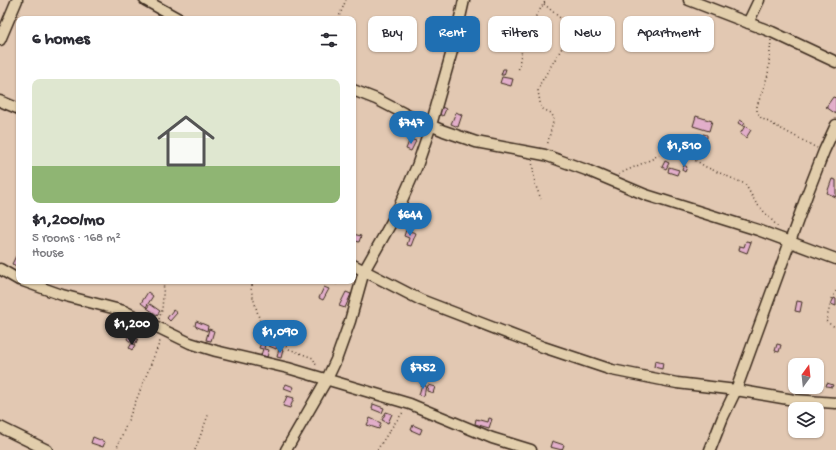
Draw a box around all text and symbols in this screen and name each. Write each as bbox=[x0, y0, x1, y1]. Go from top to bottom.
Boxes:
chip: Buy bbox=[368, 16, 417, 52]
chip: Rent bbox=[425, 16, 480, 52]
chip: Filters bbox=[488, 16, 552, 52]
chip: New bbox=[560, 16, 615, 52]
chip: Apartment bbox=[623, 16, 714, 52]
icon: filters bbox=[318, 29, 340, 51]
text: 6 homes bbox=[32, 30, 90, 50]
icon: home bbox=[150, 105, 222, 177]
pin: $747 bbox=[387, 111, 435, 145]
text: $747 bbox=[398, 116, 424, 131]
pin: $1,510 bbox=[651, 134, 717, 168]
text: $1,510 bbox=[667, 139, 701, 154]
pin: $644 bbox=[386, 203, 434, 237]
text: $644 bbox=[398, 208, 422, 223]
text: $1,200/mo bbox=[32, 211, 104, 231]
text: 5 rooms · 168 m² bbox=[32, 231, 121, 246]
text: House bbox=[32, 246, 64, 261]
pin: $1,200 bbox=[99, 312, 165, 346]
text: $1,200 bbox=[114, 317, 150, 332]
pin: $1,090 bbox=[247, 320, 313, 354]
text: $1,090 bbox=[262, 325, 298, 340]
pin: $752 bbox=[399, 356, 447, 390]
north arrow bbox=[788, 358, 824, 394]
map controls bbox=[788, 358, 824, 438]
text: $752 bbox=[410, 361, 436, 376]
button: layers bbox=[788, 402, 824, 438]

